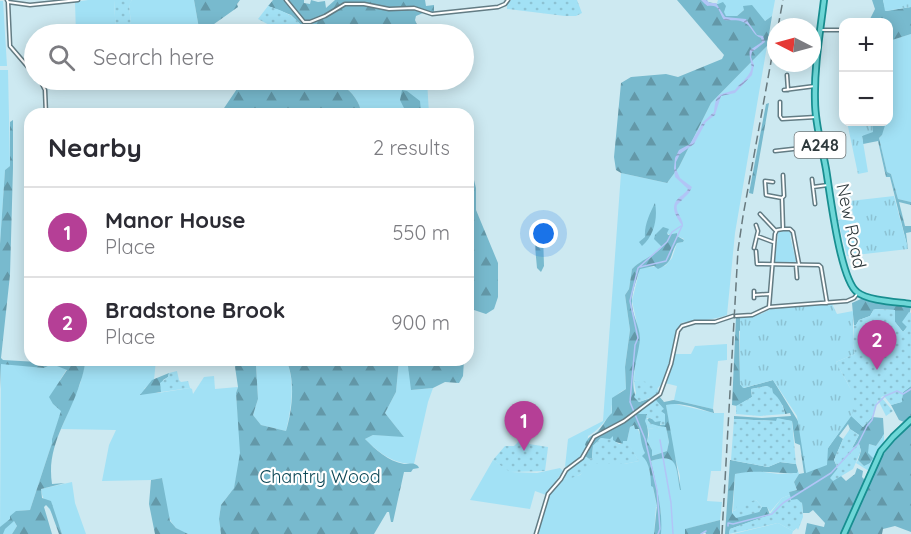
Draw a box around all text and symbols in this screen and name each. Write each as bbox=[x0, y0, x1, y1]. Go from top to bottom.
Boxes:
north arrow bbox=[767, 18, 821, 72]
map controls bbox=[839, 18, 893, 126]
button: + bbox=[839, 18, 893, 72]
search box bbox=[24, 24, 474, 90]
icon: search bbox=[45, 41, 78, 74]
text: Search here bbox=[93, 43, 214, 71]
button: − bbox=[839, 72, 893, 126]
text: Nearby bbox=[48, 131, 142, 164]
road number: A248 bbox=[794, 132, 846, 158]
text: 2 results bbox=[373, 135, 450, 160]
street label: New Road bbox=[831, 181, 872, 271]
text: Manor House bbox=[105, 206, 245, 234]
your location bbox=[529, 219, 558, 248]
text: 1 bbox=[64, 220, 71, 245]
text: 550 m bbox=[393, 220, 450, 245]
text: Place bbox=[105, 234, 155, 259]
text: Bradstone Brook bbox=[105, 296, 285, 324]
text: 2 bbox=[62, 310, 73, 335]
text: 900 m bbox=[391, 310, 450, 335]
pin: 2 bbox=[858, 320, 896, 370]
text: Place bbox=[105, 324, 155, 349]
pin: 1 bbox=[504, 402, 544, 451]
park label: Chantry Wood bbox=[259, 465, 381, 488]

